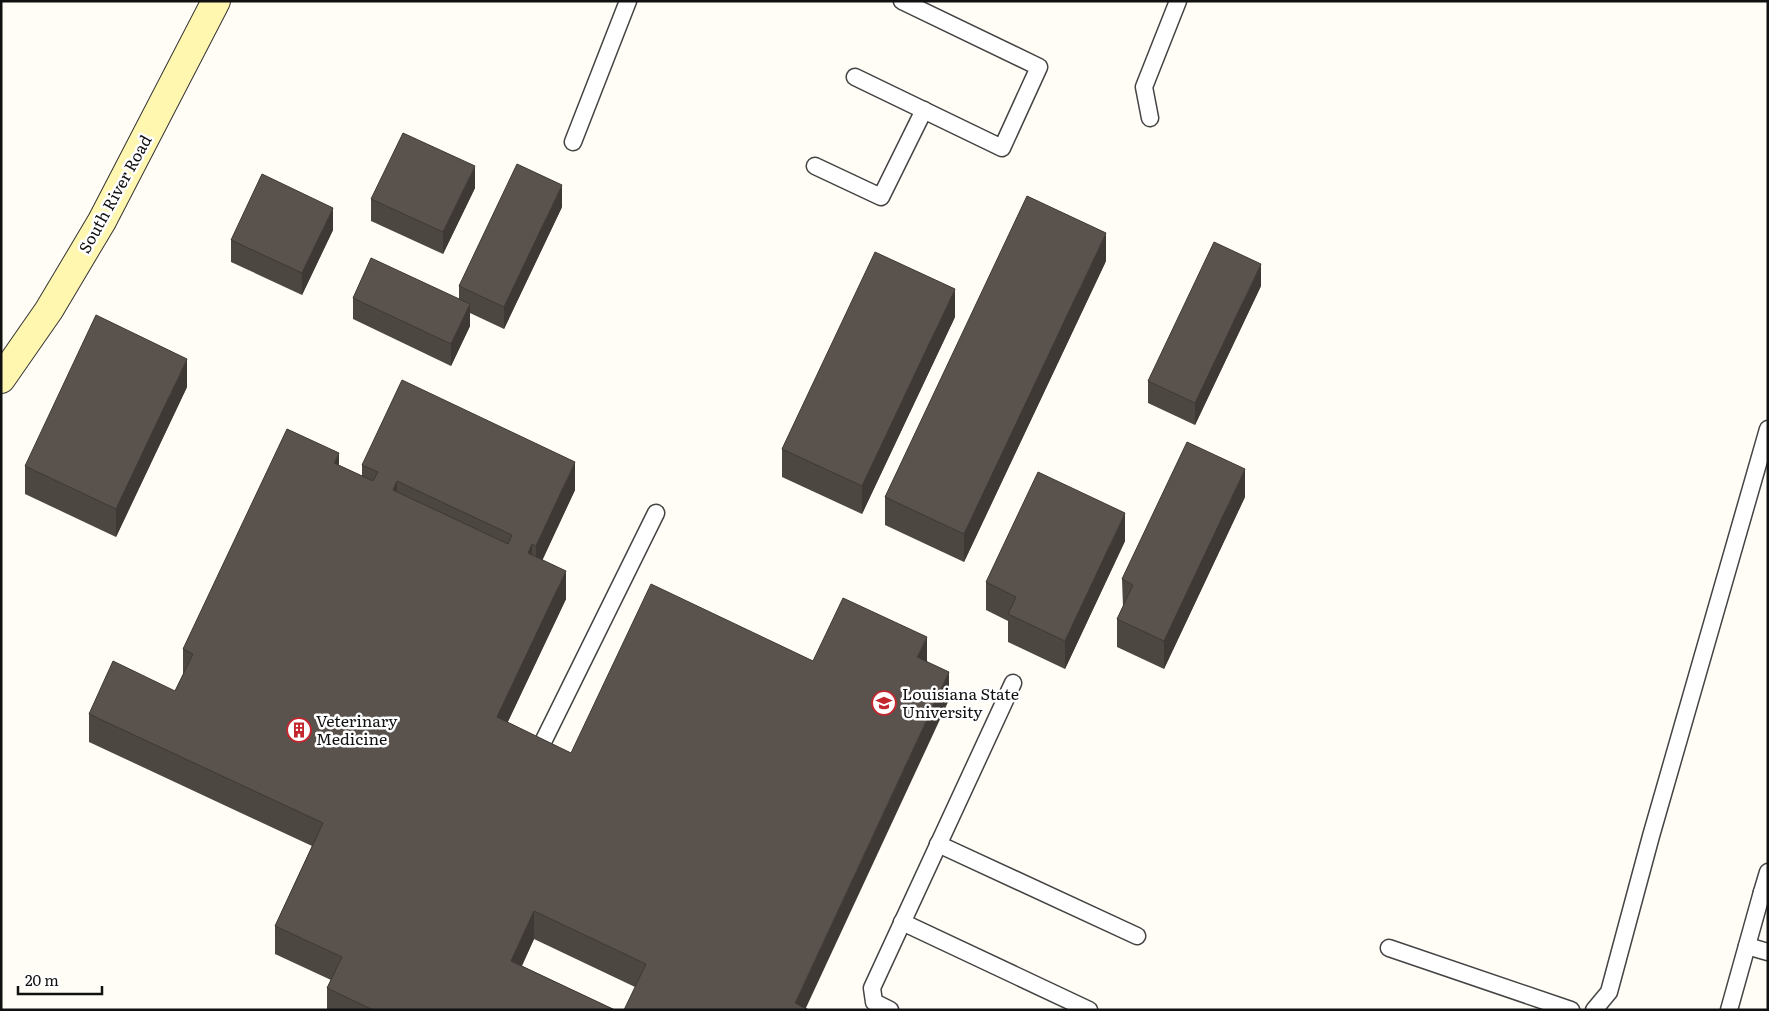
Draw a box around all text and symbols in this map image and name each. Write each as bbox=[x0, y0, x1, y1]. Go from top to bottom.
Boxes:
street label: South River Road bbox=[72, 130, 157, 257]
place label: Louisiana State University bbox=[902, 681, 1019, 723]
school or university icon: Louisiana State University bbox=[871, 690, 897, 716]
place label: Veterinary Medicine bbox=[316, 708, 398, 750]
building icon: Veterinary Medicine bbox=[286, 717, 312, 743]
scale bar bbox=[18, 964, 101, 996]
text: 20 m bbox=[25, 968, 59, 991]

